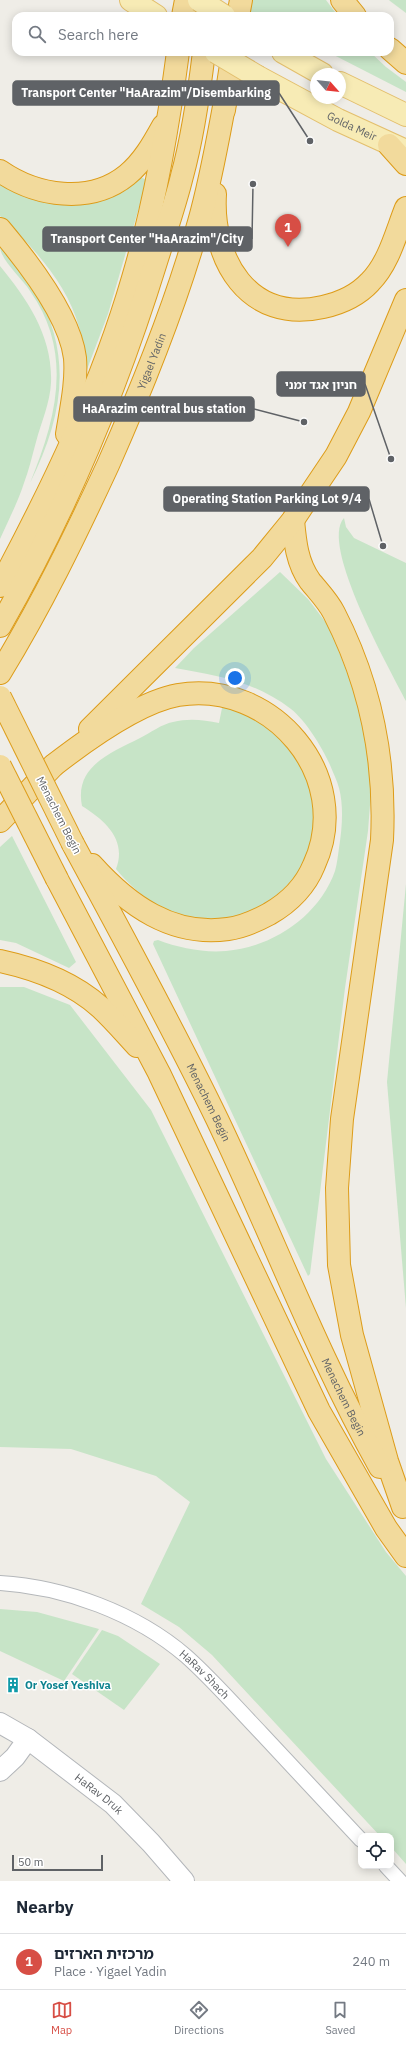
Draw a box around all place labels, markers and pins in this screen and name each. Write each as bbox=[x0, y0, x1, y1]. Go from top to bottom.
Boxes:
callout: Transport Center "HaArazim"/Disembarking bbox=[13, 81, 279, 105]
pin: 1 bbox=[275, 214, 301, 247]
callout: Transport Center "HaArazim"/City bbox=[43, 227, 252, 251]
callout: חניון אגד זמני bbox=[277, 372, 365, 396]
callout: HaArazim central bus station bbox=[74, 397, 254, 421]
callout: Operating Station Parking Lot 9/4 bbox=[164, 487, 369, 511]
building icon: Or Yosef Yeshiva bbox=[4, 1676, 22, 1694]
place label: Or Yosef Yeshiva bbox=[25, 1678, 111, 1692]

